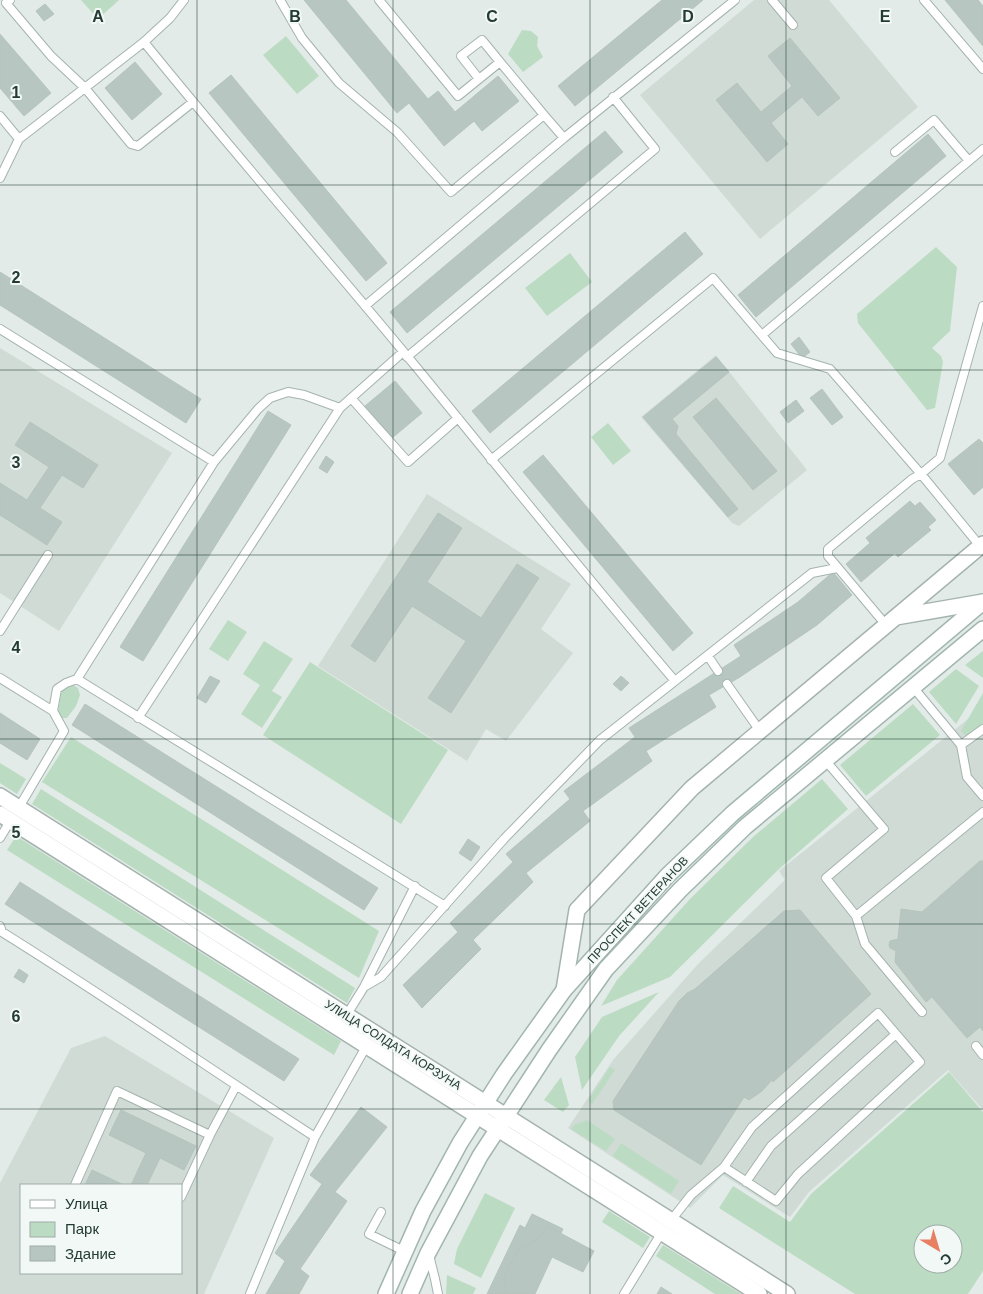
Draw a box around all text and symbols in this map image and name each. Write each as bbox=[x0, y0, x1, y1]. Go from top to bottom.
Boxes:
text: A bbox=[92, 8, 104, 25]
text: B bbox=[289, 8, 301, 25]
text: C bbox=[486, 8, 498, 25]
text: D bbox=[682, 8, 694, 25]
text: E bbox=[880, 8, 891, 25]
text: 1 bbox=[12, 84, 21, 101]
text: 2 bbox=[12, 269, 21, 286]
text: 3 bbox=[12, 454, 21, 471]
text: 4 bbox=[12, 639, 21, 656]
text: 5 bbox=[12, 824, 21, 841]
street label: ПРОСПЕКТ ВЕТЕРАНОВ bbox=[585, 854, 691, 966]
street label: УЛИЦА СОЛДАТА КОРЗУНА bbox=[322, 997, 464, 1093]
text: 6 bbox=[12, 1008, 21, 1025]
legend bbox=[20, 1184, 182, 1274]
text: Улица bbox=[65, 1195, 108, 1212]
text: Парк bbox=[65, 1220, 99, 1237]
north arrow bbox=[913, 1224, 963, 1274]
text: Здание bbox=[65, 1245, 116, 1262]
text: С bbox=[937, 1250, 955, 1269]

